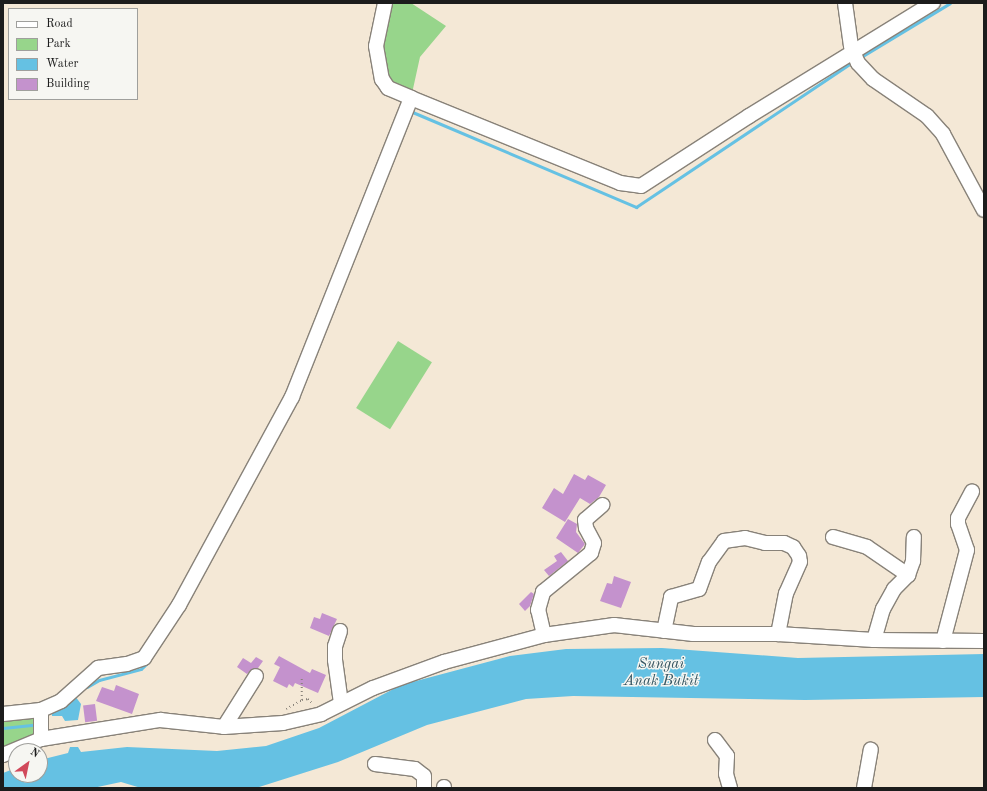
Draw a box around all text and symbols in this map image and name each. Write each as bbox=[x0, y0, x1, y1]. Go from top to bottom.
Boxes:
legend bbox=[8, 8, 138, 100]
text: Road bbox=[46, 18, 73, 30]
text: Park bbox=[46, 38, 71, 50]
text: Water bbox=[46, 58, 78, 70]
text: Building bbox=[46, 78, 90, 90]
water label: Sungai Anak Bukit bbox=[623, 655, 699, 690]
north arrow bbox=[8, 743, 48, 783]
text: N bbox=[28, 746, 41, 760]

